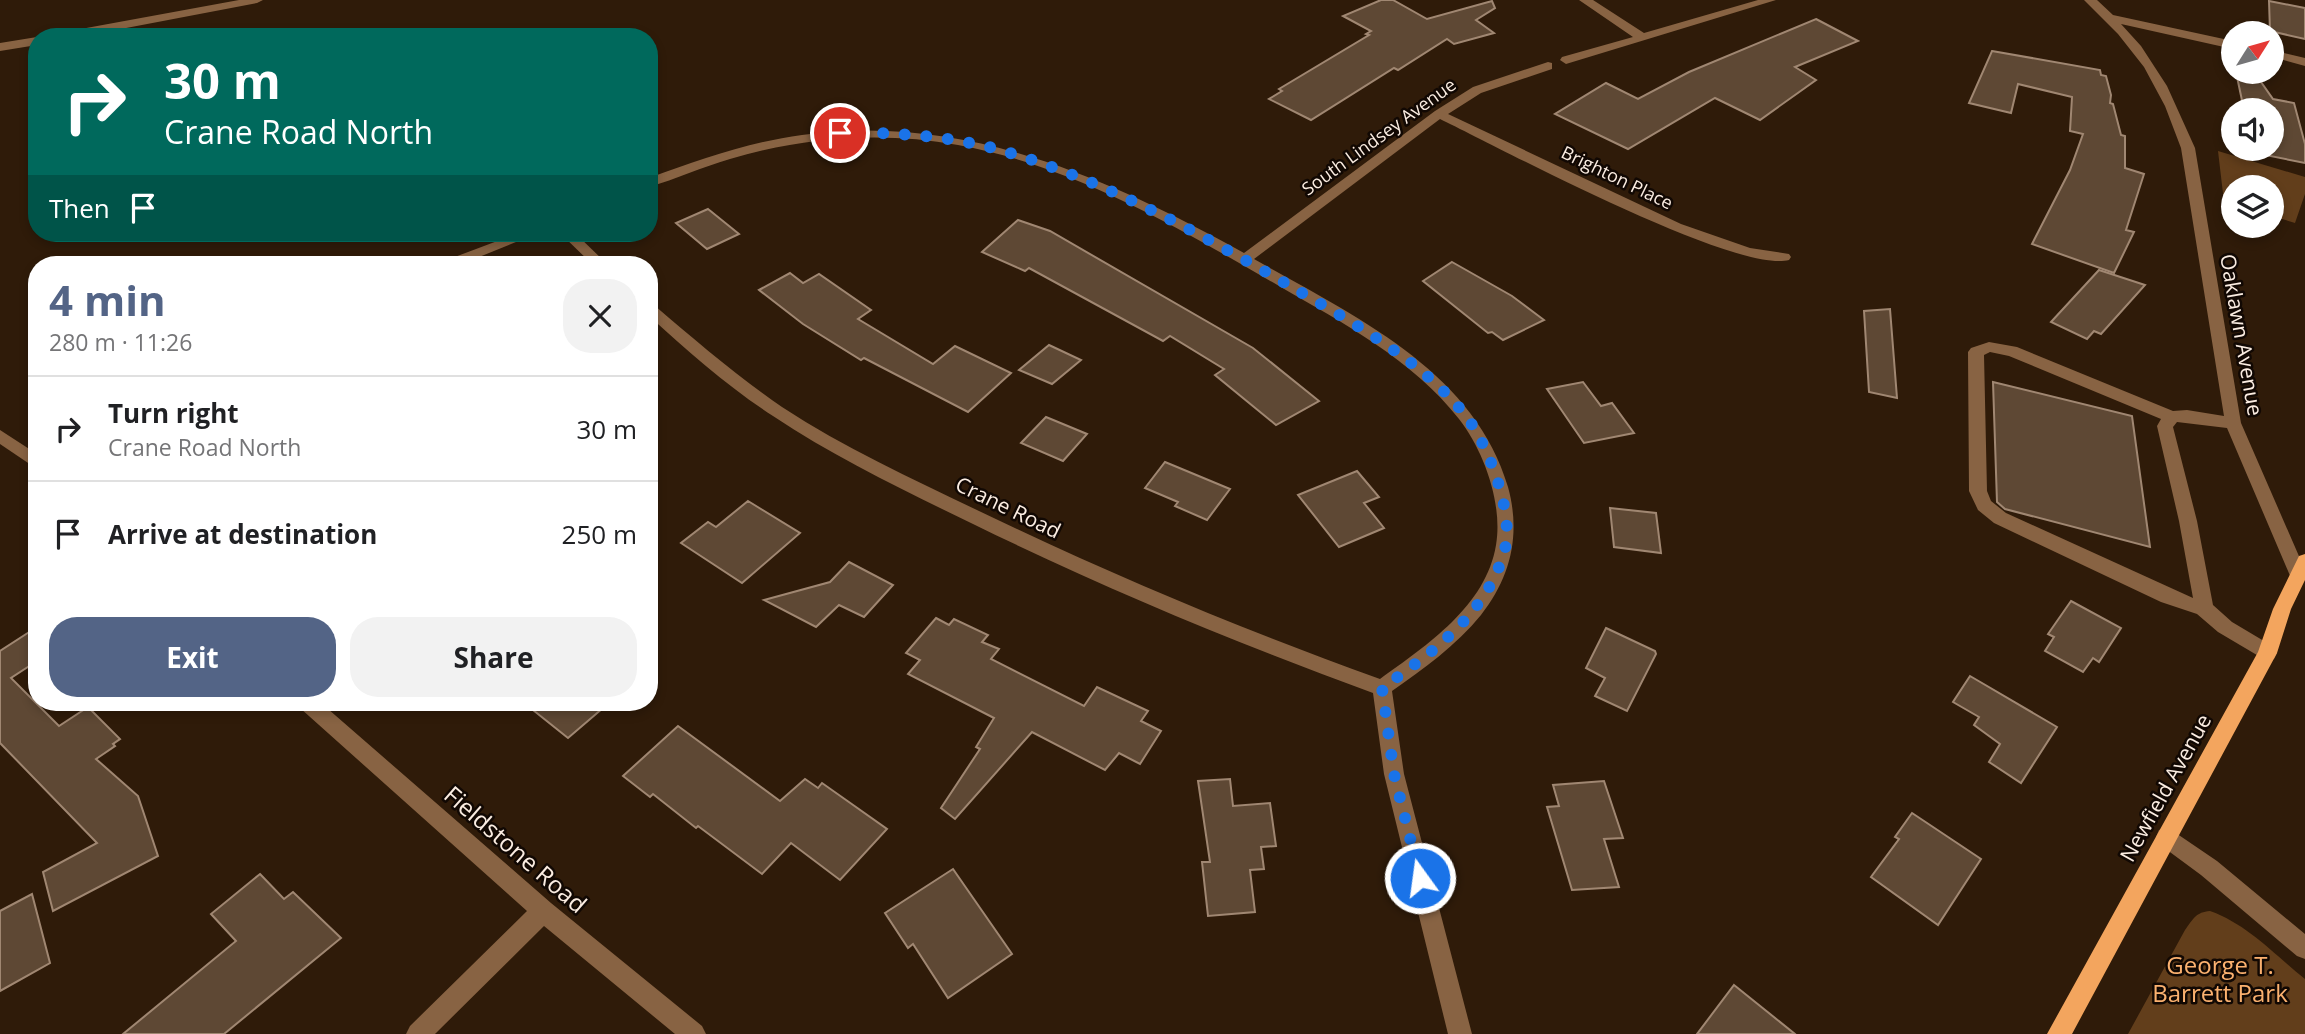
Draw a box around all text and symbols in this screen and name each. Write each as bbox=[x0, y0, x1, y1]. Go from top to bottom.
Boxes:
north arrow bbox=[2221, 21, 2284, 84]
map controls bbox=[2221, 21, 2284, 238]
text: 30 m bbox=[164, 47, 281, 113]
icon: right bbox=[49, 56, 140, 147]
street label: South Lindsey Avenue bbox=[1297, 72, 1460, 200]
button: sound bbox=[2221, 98, 2284, 161]
pin bbox=[810, 103, 870, 163]
text: Crane Road North bbox=[164, 110, 433, 153]
icon: arrive bbox=[821, 114, 859, 152]
street label: Brighton Place bbox=[1558, 140, 1677, 214]
button: layers bbox=[2221, 175, 2284, 238]
icon: arrive bbox=[124, 189, 162, 227]
text: Then bbox=[49, 190, 110, 226]
street label: Oaklawn Avenue bbox=[2214, 252, 2270, 418]
text: 4 min bbox=[49, 271, 166, 328]
button: close bbox=[563, 279, 637, 353]
text: 280 m · 11:26 bbox=[49, 326, 192, 358]
text: Turn right bbox=[108, 395, 239, 431]
icon: right bbox=[49, 410, 87, 448]
text: 30 m bbox=[576, 411, 637, 447]
text: Crane Road North bbox=[108, 431, 301, 463]
street label: Crane Road bbox=[951, 470, 1066, 545]
icon: arrive bbox=[49, 515, 87, 553]
text: Arrive at destination bbox=[108, 516, 377, 552]
text: 250 m bbox=[562, 516, 637, 552]
button: Exit bbox=[49, 617, 336, 697]
button: Share bbox=[350, 617, 637, 697]
street label: Newfield Avenue bbox=[2113, 709, 2217, 866]
street label: Fieldstone Road bbox=[438, 778, 594, 920]
position arrow bbox=[1383, 841, 1457, 915]
park label: George T. Barrett Park bbox=[2152, 948, 2288, 1009]

